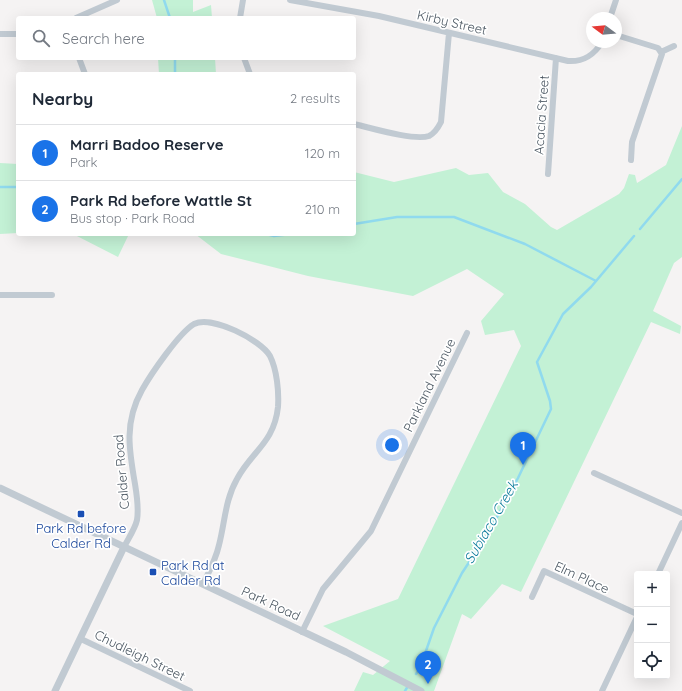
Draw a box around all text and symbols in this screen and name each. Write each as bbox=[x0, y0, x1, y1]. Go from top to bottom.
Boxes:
street label: Kirby Street bbox=[416, 6, 488, 38]
north arrow bbox=[586, 12, 622, 48]
search box bbox=[16, 16, 356, 60]
icon: search bbox=[30, 27, 52, 49]
text: Search here bbox=[62, 29, 145, 48]
street label: Acacia Street bbox=[530, 75, 552, 155]
text: Nearby bbox=[32, 88, 93, 109]
text: 2 results bbox=[290, 90, 340, 106]
text: Marri Badoo Reserve bbox=[70, 135, 224, 154]
text: 1 bbox=[42, 145, 48, 161]
text: 120 m bbox=[305, 145, 340, 161]
text: Park bbox=[70, 154, 98, 170]
text: Park Rd before Wattle St bbox=[70, 191, 252, 210]
text: 2 bbox=[41, 201, 49, 217]
text: 210 m bbox=[305, 201, 340, 217]
text: Bus stop · Park Road bbox=[70, 210, 195, 226]
street label: Parkland Avenue bbox=[400, 336, 458, 434]
pin: 1 bbox=[510, 432, 536, 465]
street label: Calder Road bbox=[110, 434, 132, 510]
your location bbox=[382, 435, 402, 455]
water label: Subiaco Creek bbox=[460, 476, 523, 567]
marker: Park Rd before Calder Rd bbox=[76, 509, 86, 519]
place label: Park Rd before Calder Rd bbox=[36, 520, 126, 551]
place label: Park Rd at Calder Rd bbox=[161, 557, 224, 588]
street label: Elm Place bbox=[552, 557, 612, 597]
marker: Park Rd at Calder Rd bbox=[148, 567, 158, 577]
map controls bbox=[634, 571, 670, 679]
button: + bbox=[634, 571, 670, 607]
street label: Park Road bbox=[239, 582, 303, 624]
button: − bbox=[634, 607, 670, 643]
street label: Chudleigh Street bbox=[92, 626, 188, 684]
button: locate bbox=[634, 643, 670, 679]
pin: 2 bbox=[415, 651, 441, 684]

